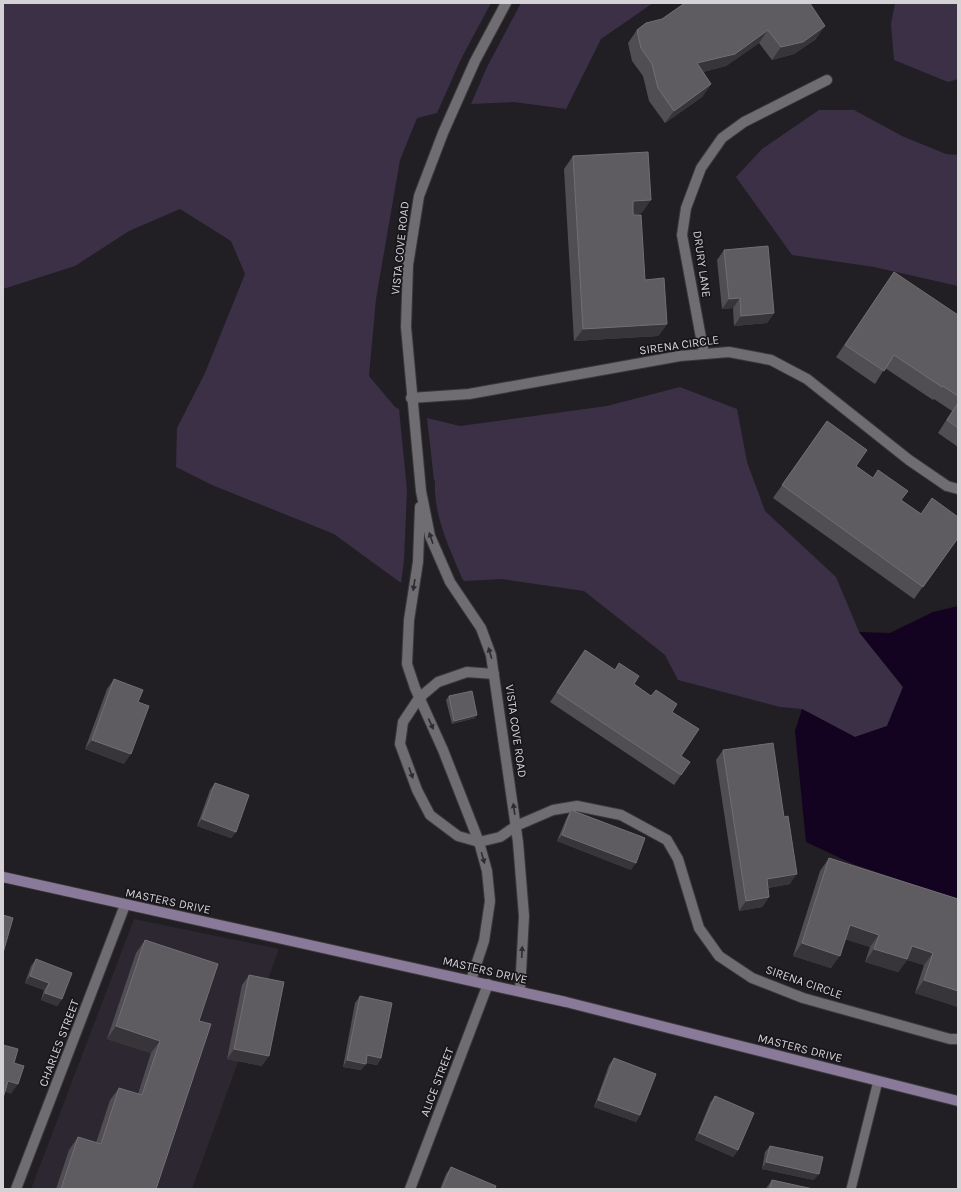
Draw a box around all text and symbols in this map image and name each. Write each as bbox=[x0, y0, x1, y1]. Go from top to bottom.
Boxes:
street label: VISTA COVE ROAD bbox=[388, 201, 412, 295]
street label: DRURY LANE bbox=[690, 230, 714, 298]
street label: SIRENA CIRCLE bbox=[638, 332, 720, 358]
one-way arrow bbox=[428, 531, 434, 543]
one-way arrow bbox=[411, 579, 417, 591]
one-way arrow bbox=[487, 646, 493, 658]
street label: VISTA COVE ROAD bbox=[503, 684, 529, 779]
one-way arrow bbox=[428, 718, 434, 730]
one-way arrow bbox=[408, 768, 414, 780]
one-way arrow bbox=[511, 803, 517, 815]
one-way arrow bbox=[481, 852, 487, 864]
street label: MASTERS DRIVE bbox=[124, 885, 212, 917]
one-way arrow bbox=[519, 946, 526, 958]
street label: MASTERS DRIVE bbox=[441, 953, 529, 987]
street label: SIRENA CIRCLE bbox=[764, 962, 844, 1002]
street label: CHARLES STREET bbox=[36, 997, 82, 1089]
street label: MASTERS DRIVE bbox=[756, 1031, 844, 1065]
street label: ALICE STREET bbox=[417, 1045, 457, 1119]

